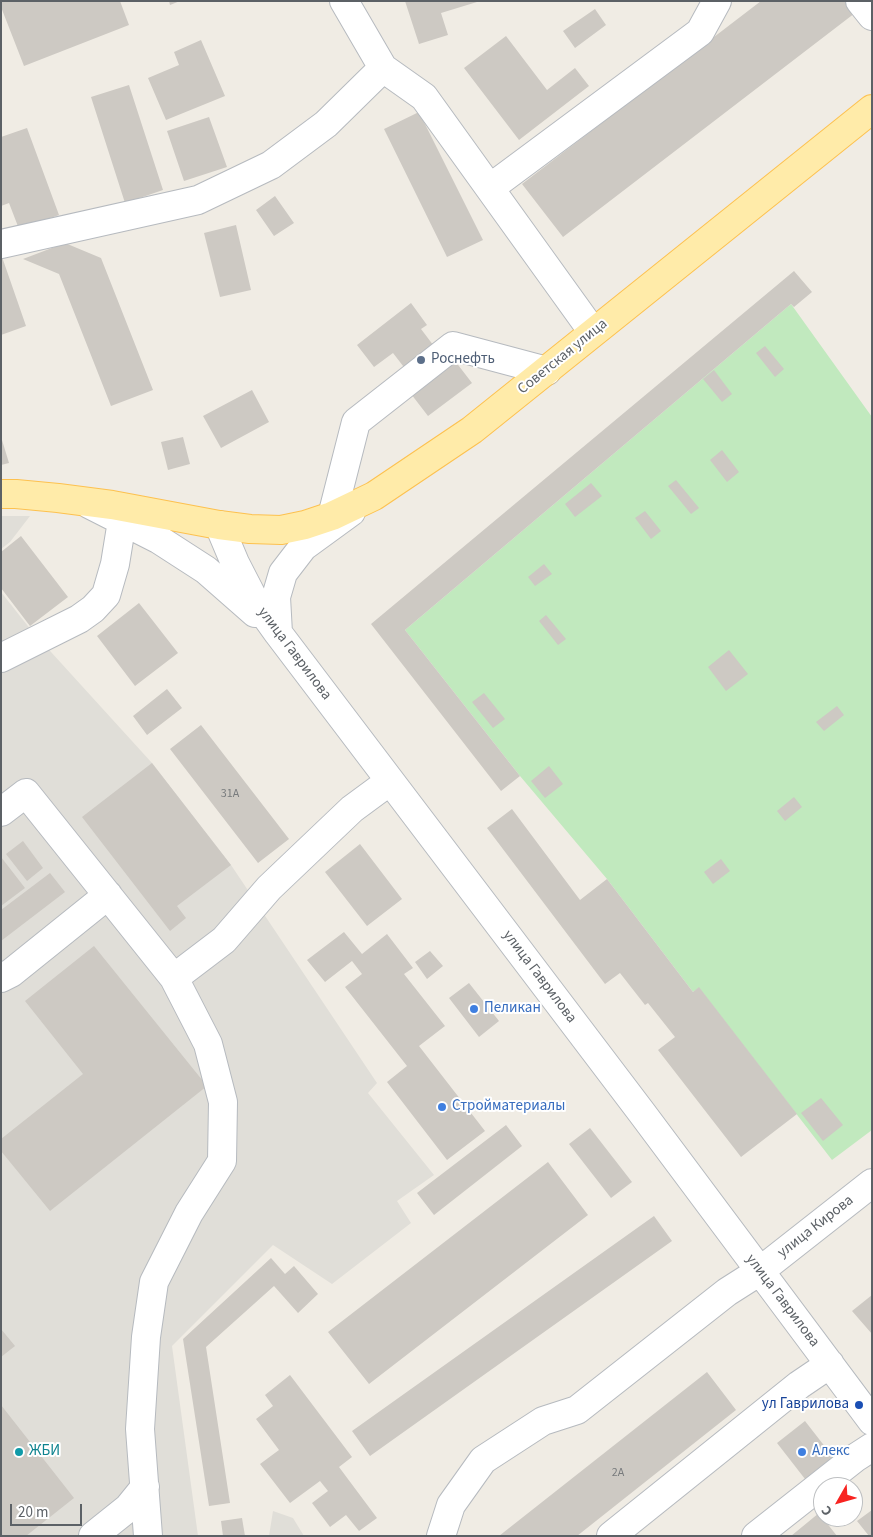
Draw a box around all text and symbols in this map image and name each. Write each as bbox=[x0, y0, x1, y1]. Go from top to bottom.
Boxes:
street label: Советская улица bbox=[515, 315, 611, 399]
place label: Роснефть bbox=[431, 351, 495, 369]
marker: Роснефть bbox=[415, 354, 427, 366]
street label: улица Гаврилова bbox=[253, 604, 335, 704]
house number: 31А bbox=[221, 787, 239, 801]
street label: улица Гаврилова bbox=[498, 927, 580, 1027]
place label: Пеликан bbox=[484, 1000, 541, 1018]
marker: Пеликан bbox=[468, 1003, 480, 1015]
place label: Стройматериалы bbox=[452, 1098, 565, 1116]
marker: Стройматериалы bbox=[436, 1101, 448, 1113]
street label: улица Кирова bbox=[775, 1192, 857, 1262]
street label: улица Гаврилова bbox=[741, 1251, 823, 1351]
place label: ул Гаврилова bbox=[762, 1396, 849, 1414]
marker: ул Гаврилова bbox=[853, 1399, 865, 1411]
place label: ЖБИ bbox=[29, 1443, 60, 1461]
place label: Алекс bbox=[812, 1443, 850, 1461]
marker: ЖБИ bbox=[13, 1446, 25, 1458]
marker: Алекс bbox=[796, 1446, 808, 1458]
house number: 2А bbox=[612, 1466, 624, 1480]
north arrow bbox=[813, 1477, 863, 1527]
scale bar bbox=[12, 1494, 85, 1526]
text: С bbox=[817, 1501, 837, 1520]
text: 20 m bbox=[18, 1502, 48, 1523]

